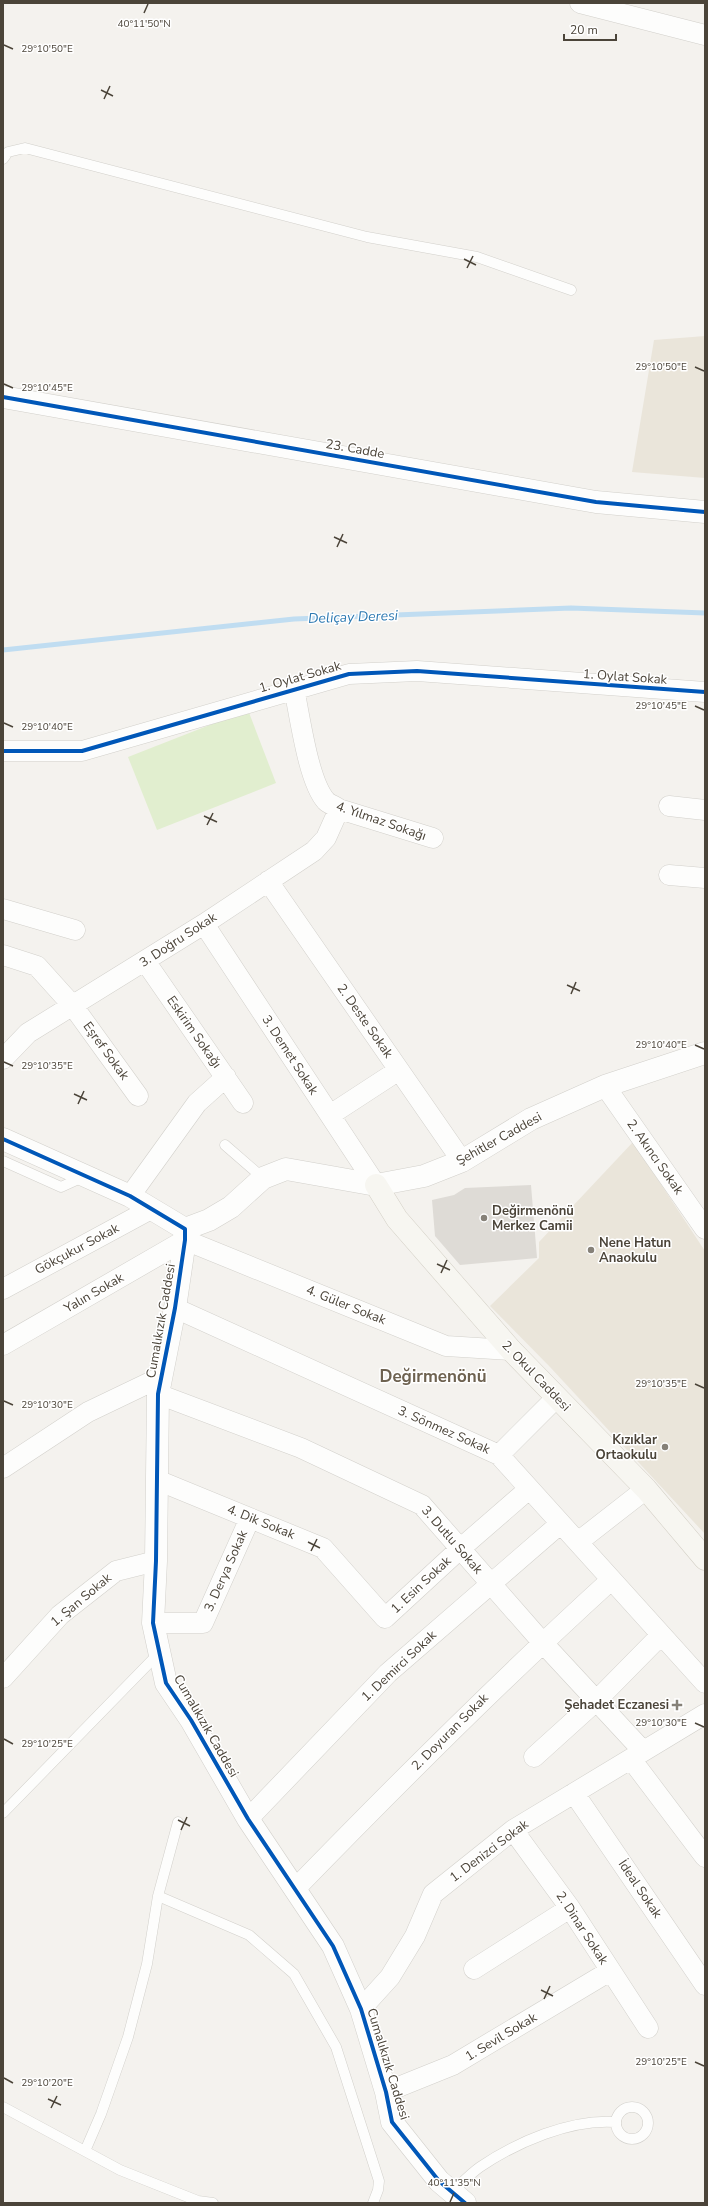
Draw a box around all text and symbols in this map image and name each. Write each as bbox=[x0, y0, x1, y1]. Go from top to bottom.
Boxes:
scale bar bbox=[564, 16, 616, 42]
text: 40°11'50"N bbox=[117, 17, 171, 31]
text: 20 m bbox=[570, 22, 598, 38]
text: 29°10'50"E bbox=[21, 42, 73, 56]
text: 29°10'50"E bbox=[635, 360, 687, 374]
text: 29°10'45"E bbox=[21, 381, 73, 395]
street label: 23. Cadde bbox=[324, 435, 386, 463]
water label: Deliçay Deresi bbox=[308, 606, 399, 628]
street label: 1. Oylat Sokak bbox=[257, 657, 344, 697]
street label: 1. Oylat Sokak bbox=[582, 665, 668, 689]
text: 29°10'45"E bbox=[635, 699, 687, 713]
text: 29°10'40"E bbox=[21, 720, 73, 734]
street label: 4. Yılmaz Sokağı bbox=[333, 797, 429, 845]
street label: 3. Doğru Sokak bbox=[136, 908, 221, 972]
street label: 2. Deste Sokak bbox=[333, 980, 398, 1062]
street label: Eskirim Sokağı bbox=[162, 992, 226, 1072]
street label: 3. Demet Sokak bbox=[257, 1012, 323, 1099]
street label: Eşref Sokak bbox=[79, 1018, 134, 1084]
text: 29°10'40"E bbox=[635, 1038, 687, 1052]
text: 29°10'35"E bbox=[21, 1059, 73, 1073]
street label: Şehitler Caddesi bbox=[453, 1108, 545, 1170]
street label: 2. Akıncı Sokak bbox=[622, 1116, 688, 1199]
place label: Değirmenönü Merkez Camii bbox=[492, 1202, 574, 1235]
marker: Değirmenönü Merkez Camii bbox=[479, 1213, 489, 1223]
street label: Gökçukur Sokak bbox=[32, 1219, 123, 1279]
place label: Nene Hatun Anaokulu bbox=[599, 1234, 671, 1267]
marker: Nene Hatun Anaokulu bbox=[586, 1245, 596, 1255]
street label: Cumalıkızık Caddesi bbox=[142, 1262, 180, 1380]
street label: Yalın Sokak bbox=[60, 1268, 128, 1318]
street label: 4. Güler Sokak bbox=[303, 1281, 389, 1329]
street label: 2. Okul Caddesi bbox=[498, 1337, 574, 1415]
district label: Değirmenönü bbox=[379, 1365, 487, 1388]
text: 29°10'35"E bbox=[635, 1377, 687, 1391]
text: 29°10'30"E bbox=[21, 1398, 73, 1412]
street label: 3. Sönmez Sokak bbox=[395, 1402, 493, 1459]
place label: Kızıklar Ortaokulu bbox=[596, 1431, 658, 1464]
marker: Kızıklar Ortaokulu bbox=[660, 1442, 670, 1452]
street label: 4. Dik Sokak bbox=[224, 1500, 298, 1544]
street label: 3. Dutlu Sokak bbox=[417, 1502, 487, 1578]
street label: 3. Derya Sokak bbox=[200, 1527, 252, 1615]
street label: 1. Esin Sokak bbox=[387, 1552, 456, 1618]
street label: 1. Şan Sokak bbox=[47, 1569, 116, 1631]
street label: 1. Demirci Sokak bbox=[357, 1626, 441, 1706]
street label: Cumalıkızık Caddesi bbox=[169, 1671, 243, 1781]
street label: 2. Doyuran Sokak bbox=[408, 1689, 493, 1774]
place label: Şehadet Eczanesi bbox=[564, 1696, 669, 1714]
marker: Şehadet Eczanesi bbox=[672, 1700, 682, 1710]
text: 29°10'30"E bbox=[635, 1716, 687, 1730]
text: 29°10'25"E bbox=[21, 1737, 73, 1751]
street label: 1. Denizci Sokak bbox=[446, 1815, 532, 1887]
street label: İdeal Sokak bbox=[614, 1856, 667, 1922]
street label: 2. Dinar Sokak bbox=[552, 1888, 613, 1969]
street label: Cumalıkızık Caddesi bbox=[362, 2006, 414, 2122]
street label: 1. Sevil Sokak bbox=[462, 2008, 541, 2066]
text: 29°10'25"E bbox=[635, 2055, 687, 2069]
text: 29°10'20"E bbox=[21, 2076, 73, 2090]
text: 40°11'35"N bbox=[427, 2176, 481, 2190]

